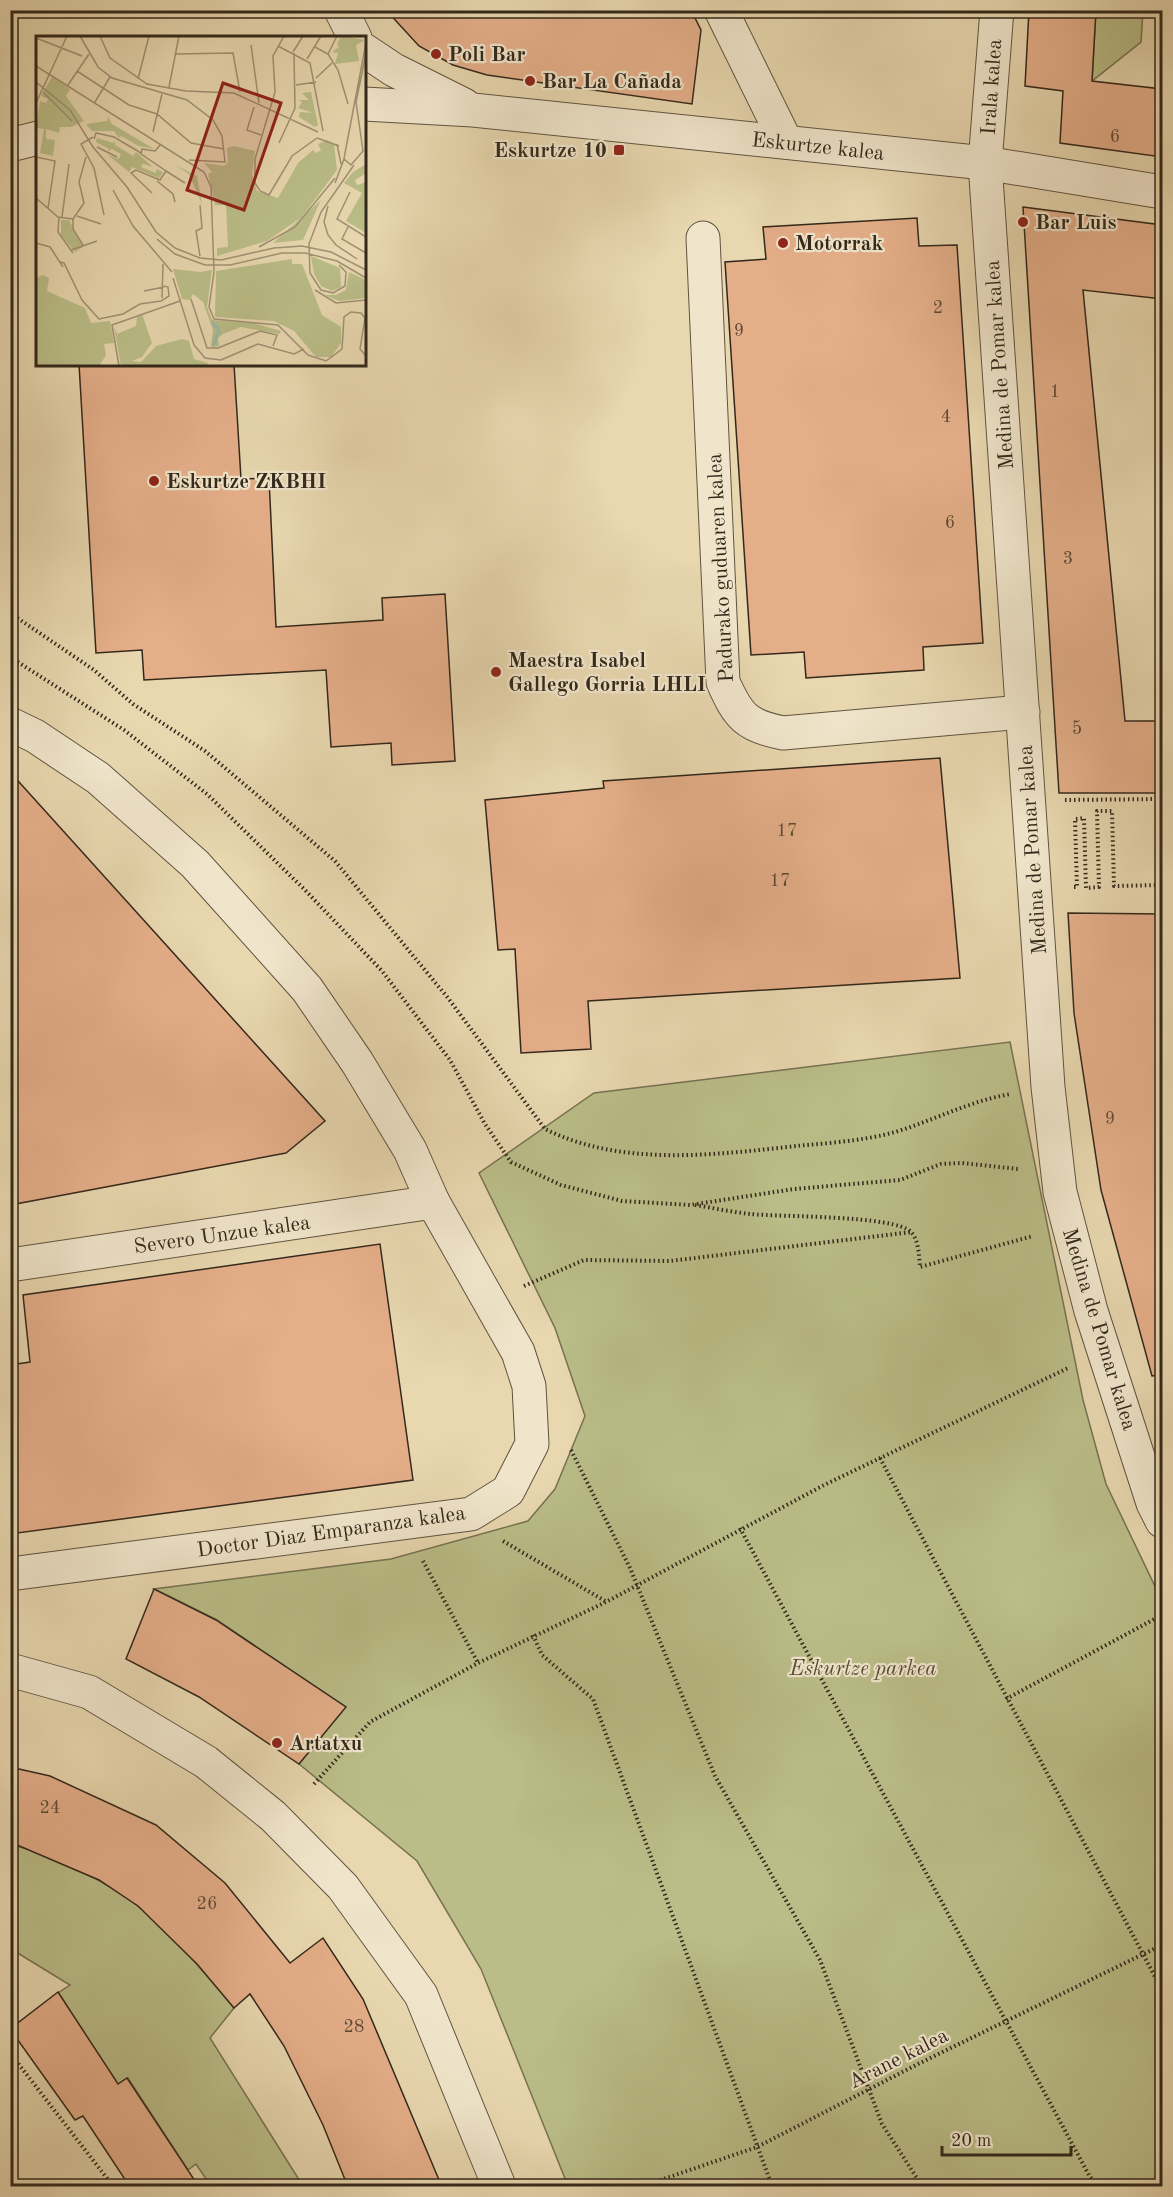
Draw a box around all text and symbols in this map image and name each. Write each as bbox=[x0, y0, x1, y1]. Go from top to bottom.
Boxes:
inset map bbox=[36, 36, 366, 366]
street label: Irala kalea bbox=[979, 38, 1006, 136]
place label: Poli Bar bbox=[448, 45, 526, 66]
marker: Poli Bar bbox=[429, 47, 443, 61]
place label: Bar La Cañada bbox=[542, 72, 682, 93]
marker: Bar La Cañada bbox=[523, 74, 537, 88]
house number: 6 bbox=[1110, 128, 1120, 146]
street label: Eskurtze kalea bbox=[750, 130, 885, 165]
place label: Eskurtze 10 bbox=[494, 141, 607, 162]
marker: Eskurtze 10 bbox=[612, 143, 626, 157]
place label: Bar Luis bbox=[1035, 213, 1116, 234]
marker: Bar Luis bbox=[1016, 215, 1030, 229]
place label: Motorrak bbox=[795, 234, 883, 255]
marker: Motorrak bbox=[776, 236, 790, 250]
street label: Medina de Pomar kalea bbox=[983, 259, 1018, 470]
house number: 2 bbox=[933, 299, 943, 317]
house number: 9 bbox=[734, 322, 744, 340]
house number: 1 bbox=[1050, 383, 1060, 401]
house number: 4 bbox=[941, 408, 951, 426]
street label: Padurako guduaren kalea bbox=[705, 453, 738, 683]
place label: Eskurtze ZKBHI bbox=[166, 472, 326, 493]
marker: Eskurtze ZKBHI bbox=[147, 474, 161, 488]
house number: 6 bbox=[945, 514, 955, 532]
house number: 3 bbox=[1063, 550, 1073, 568]
place label: Maestra Isabel Gallego Gorria LHLI bbox=[508, 651, 706, 696]
marker: Maestra Isabel Gallego Gorria LHLI bbox=[489, 665, 503, 679]
house number: 5 bbox=[1072, 720, 1082, 738]
street label: Medina de Pomar kalea bbox=[1016, 744, 1051, 955]
house number: 17 bbox=[777, 822, 797, 840]
house number: 17 bbox=[770, 872, 790, 890]
house number: 9 bbox=[1105, 1110, 1115, 1128]
street label: Severo Unzue kalea bbox=[133, 1213, 312, 1258]
street label: Medina de Pomar kalea bbox=[1058, 1226, 1139, 1433]
street label: Doctor Diaz Emparanza kalea bbox=[196, 1503, 467, 1562]
park label: Eskurtze parkea bbox=[788, 1659, 937, 1680]
place label: Artatxu bbox=[289, 1734, 362, 1755]
marker: Artatxu bbox=[270, 1736, 284, 1750]
house number: 24 bbox=[40, 1799, 60, 1817]
house number: 26 bbox=[197, 1895, 217, 1913]
house number: 28 bbox=[344, 2018, 364, 2036]
street label: Arane kalea bbox=[845, 2025, 952, 2093]
scale bar bbox=[942, 2119, 1071, 2157]
text: 20 m bbox=[951, 2132, 991, 2150]

